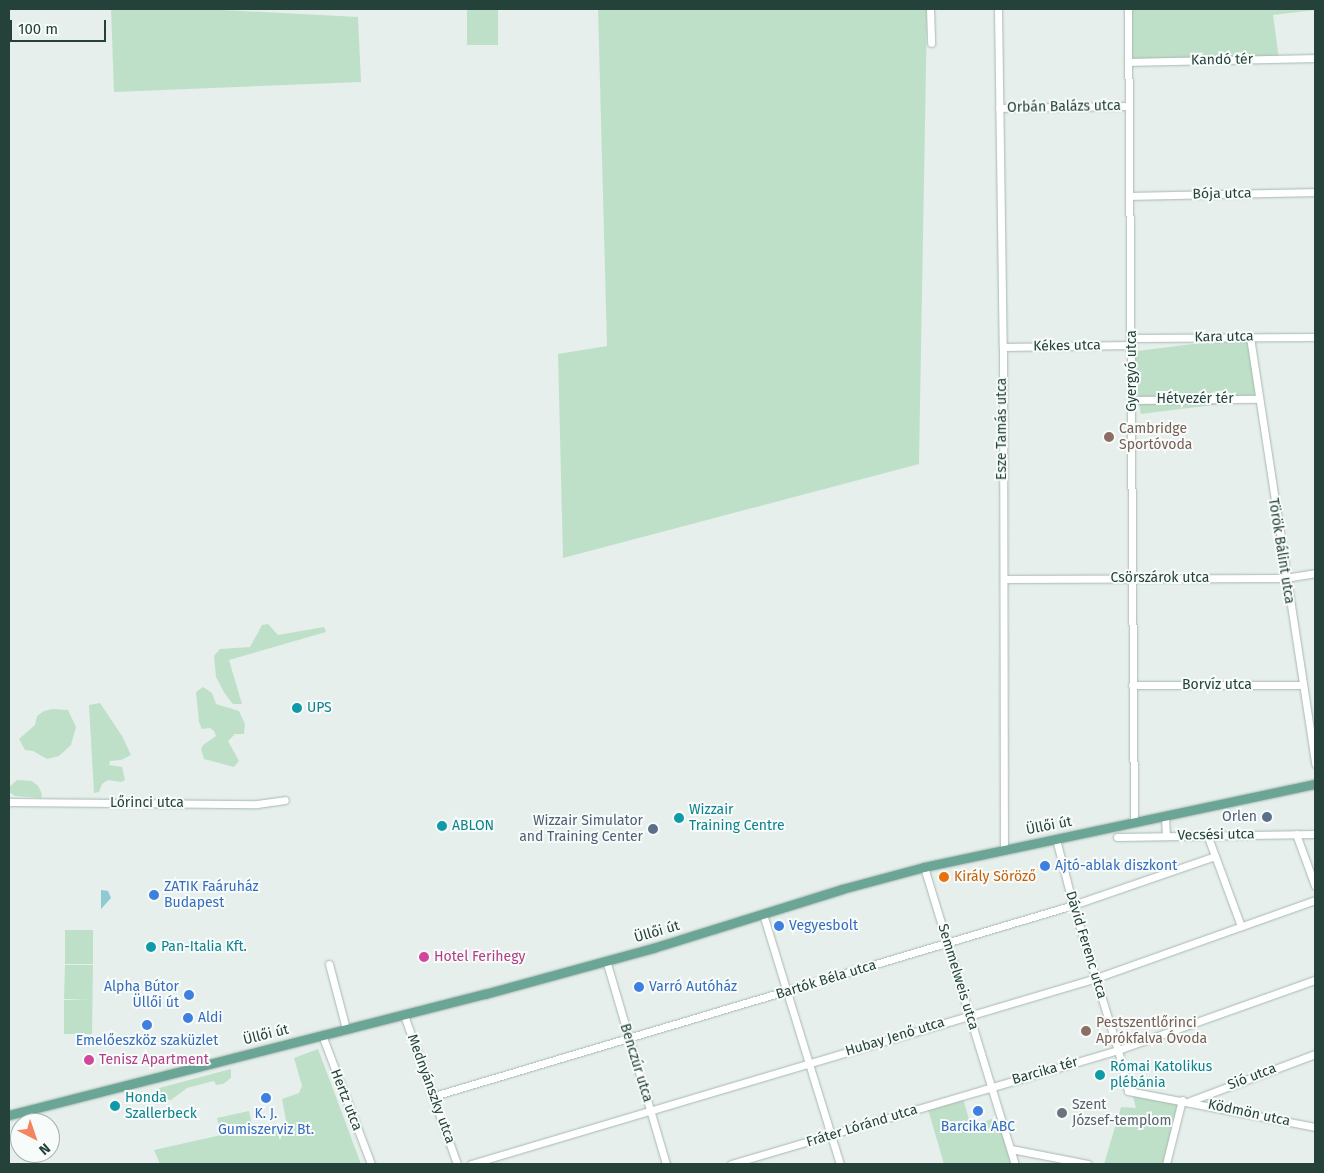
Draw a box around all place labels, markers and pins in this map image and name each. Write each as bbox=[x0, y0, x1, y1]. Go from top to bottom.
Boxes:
place label: Cambridge Sportóvoda bbox=[1119, 421, 1192, 454]
marker: Cambridge Sportóvoda bbox=[1103, 431, 1115, 443]
place label: UPS bbox=[307, 700, 332, 716]
marker: UPS bbox=[291, 702, 303, 714]
place label: Wizzair Training Centre bbox=[689, 802, 785, 834]
place label: Orlen bbox=[1222, 809, 1257, 825]
marker: Orlen bbox=[1261, 811, 1273, 823]
marker: Wizzair Training Centre bbox=[673, 812, 685, 824]
place label: Wizzair Simulator and Training Center bbox=[519, 813, 643, 846]
place label: ABLON bbox=[452, 818, 494, 834]
marker: ABLON bbox=[436, 820, 448, 832]
marker: Wizzair Simulator and Training Center bbox=[647, 823, 659, 835]
place label: Ajtó-ablak diszkont bbox=[1055, 858, 1177, 874]
marker: Ajtó-ablak diszkont bbox=[1039, 860, 1051, 872]
place label: Király Söröző bbox=[954, 869, 1036, 885]
marker: Király Söröző bbox=[938, 871, 950, 883]
place label: ZATIK Faáruház Budapest bbox=[164, 879, 259, 912]
marker: ZATIK Faáruház Budapest bbox=[148, 889, 160, 901]
place label: Vegyesbolt bbox=[789, 918, 858, 934]
marker: Vegyesbolt bbox=[773, 920, 785, 932]
place label: Pan-Italia Kft. bbox=[161, 939, 247, 955]
marker: Pan-Italia Kft. bbox=[145, 941, 157, 953]
place label: Hotel Ferihegy bbox=[434, 949, 525, 965]
marker: Hotel Ferihegy bbox=[418, 951, 430, 963]
place label: Alpha Bútor Üllői út bbox=[104, 979, 179, 1012]
place label: Varró Autóház bbox=[649, 979, 737, 995]
marker: Varró Autóház bbox=[633, 981, 645, 993]
marker: Alpha Bútor Üllői út bbox=[183, 989, 195, 1001]
place label: Aldi bbox=[198, 1010, 222, 1026]
marker: Aldi bbox=[182, 1012, 194, 1024]
place label: Pestszentlőrinci Aprókfalva Óvoda bbox=[1096, 1015, 1207, 1048]
marker: Emelőeszköz szaküzlet bbox=[141, 1019, 153, 1031]
marker: Pestszentlőrinci Aprókfalva Óvoda bbox=[1080, 1025, 1092, 1037]
place label: Emelőeszköz szaküzlet bbox=[76, 1033, 218, 1049]
place label: Tenisz Apartment bbox=[99, 1052, 209, 1068]
marker: Tenisz Apartment bbox=[83, 1054, 95, 1066]
place label: Római Katolikus plébánia bbox=[1110, 1059, 1212, 1092]
marker: Római Katolikus plébánia bbox=[1094, 1069, 1106, 1081]
place label: Honda Szallerbeck bbox=[125, 1090, 197, 1122]
marker: K. J. Gumiszerviz Bt. bbox=[260, 1092, 272, 1104]
place label: Szent József-templom bbox=[1072, 1097, 1172, 1130]
marker: Honda Szallerbeck bbox=[109, 1100, 121, 1112]
marker: Barcika ABC bbox=[972, 1105, 984, 1117]
place label: K. J. Gumiszerviz Bt. bbox=[218, 1106, 314, 1138]
marker: Szent József-templom bbox=[1056, 1107, 1068, 1119]
place label: Barcika ABC bbox=[941, 1119, 1015, 1135]

